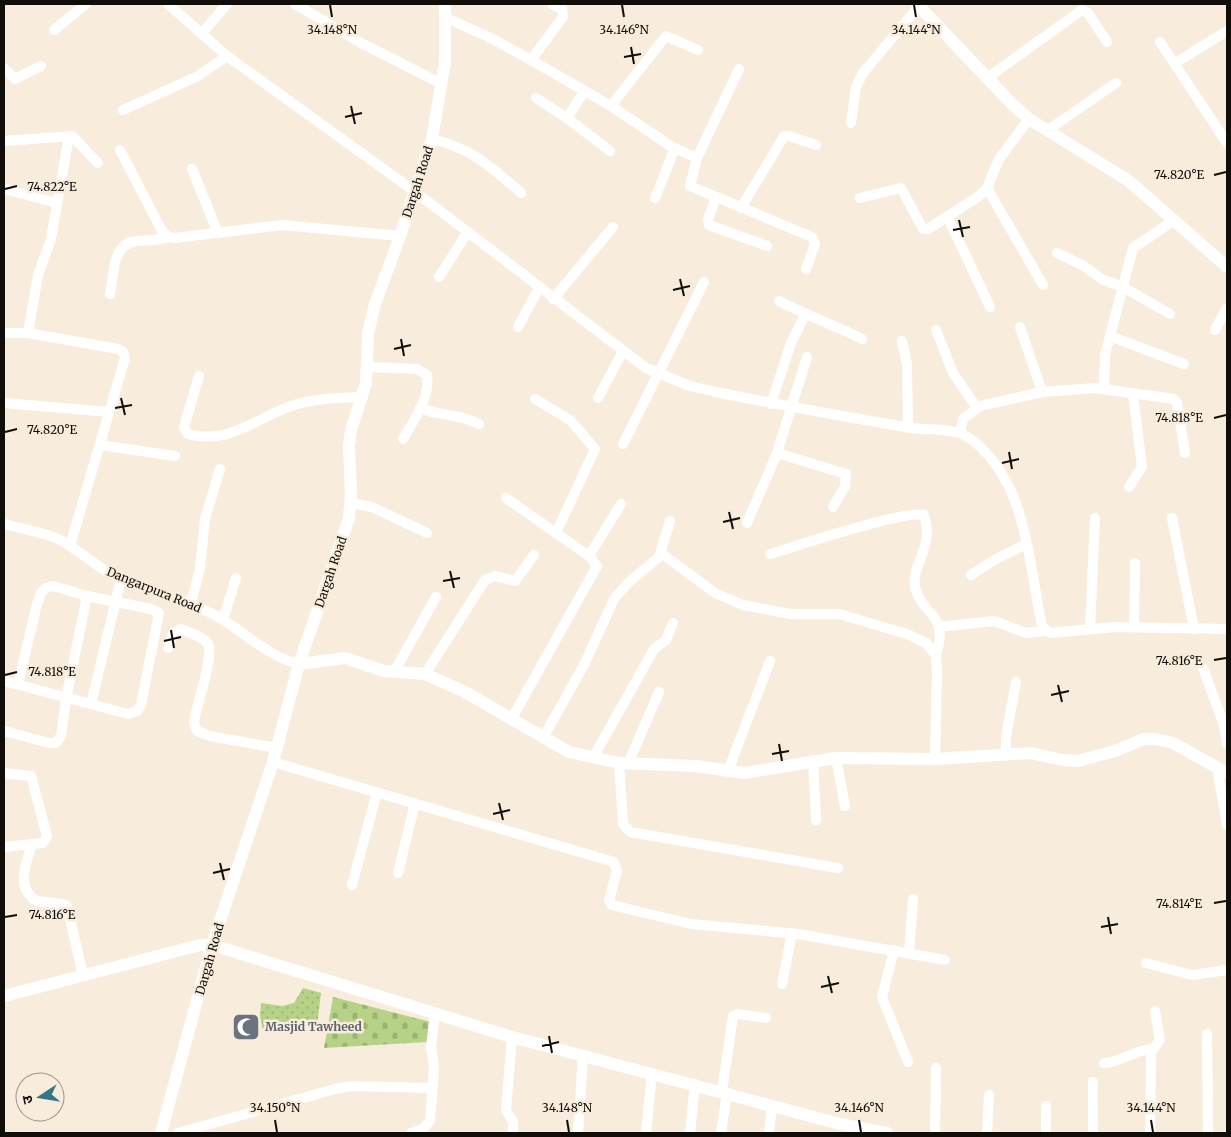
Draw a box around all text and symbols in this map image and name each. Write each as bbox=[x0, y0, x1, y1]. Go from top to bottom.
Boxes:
text: 34.148°N bbox=[307, 22, 358, 37]
text: 34.146°N bbox=[599, 22, 649, 37]
text: 34.144°N bbox=[891, 22, 941, 37]
street label: Dargah Road bbox=[399, 144, 436, 219]
text: 74.820°E bbox=[1154, 167, 1204, 182]
text: 74.822°E bbox=[27, 179, 77, 194]
text: 74.818°E bbox=[1155, 410, 1203, 425]
text: 74.820°E bbox=[27, 422, 77, 437]
street label: Dargah Road bbox=[311, 534, 350, 609]
street label: Dangarpura Road bbox=[105, 564, 204, 615]
text: 74.816°E bbox=[1156, 653, 1203, 668]
text: 74.818°E bbox=[28, 664, 76, 679]
text: 74.814°E bbox=[1156, 896, 1202, 911]
text: 74.816°E bbox=[29, 907, 76, 922]
street label: Dargah Road bbox=[192, 921, 227, 997]
mosque icon: Masjid Tawheed bbox=[231, 1012, 261, 1042]
place label: Masjid Tawheed bbox=[265, 1019, 362, 1034]
north arrow bbox=[15, 1072, 65, 1122]
text: उ bbox=[17, 1093, 37, 1106]
text: 34.150°N bbox=[250, 1100, 301, 1115]
text: 34.148°N bbox=[542, 1100, 593, 1115]
text: 34.146°N bbox=[834, 1100, 884, 1115]
text: 34.144°N bbox=[1126, 1100, 1176, 1115]

